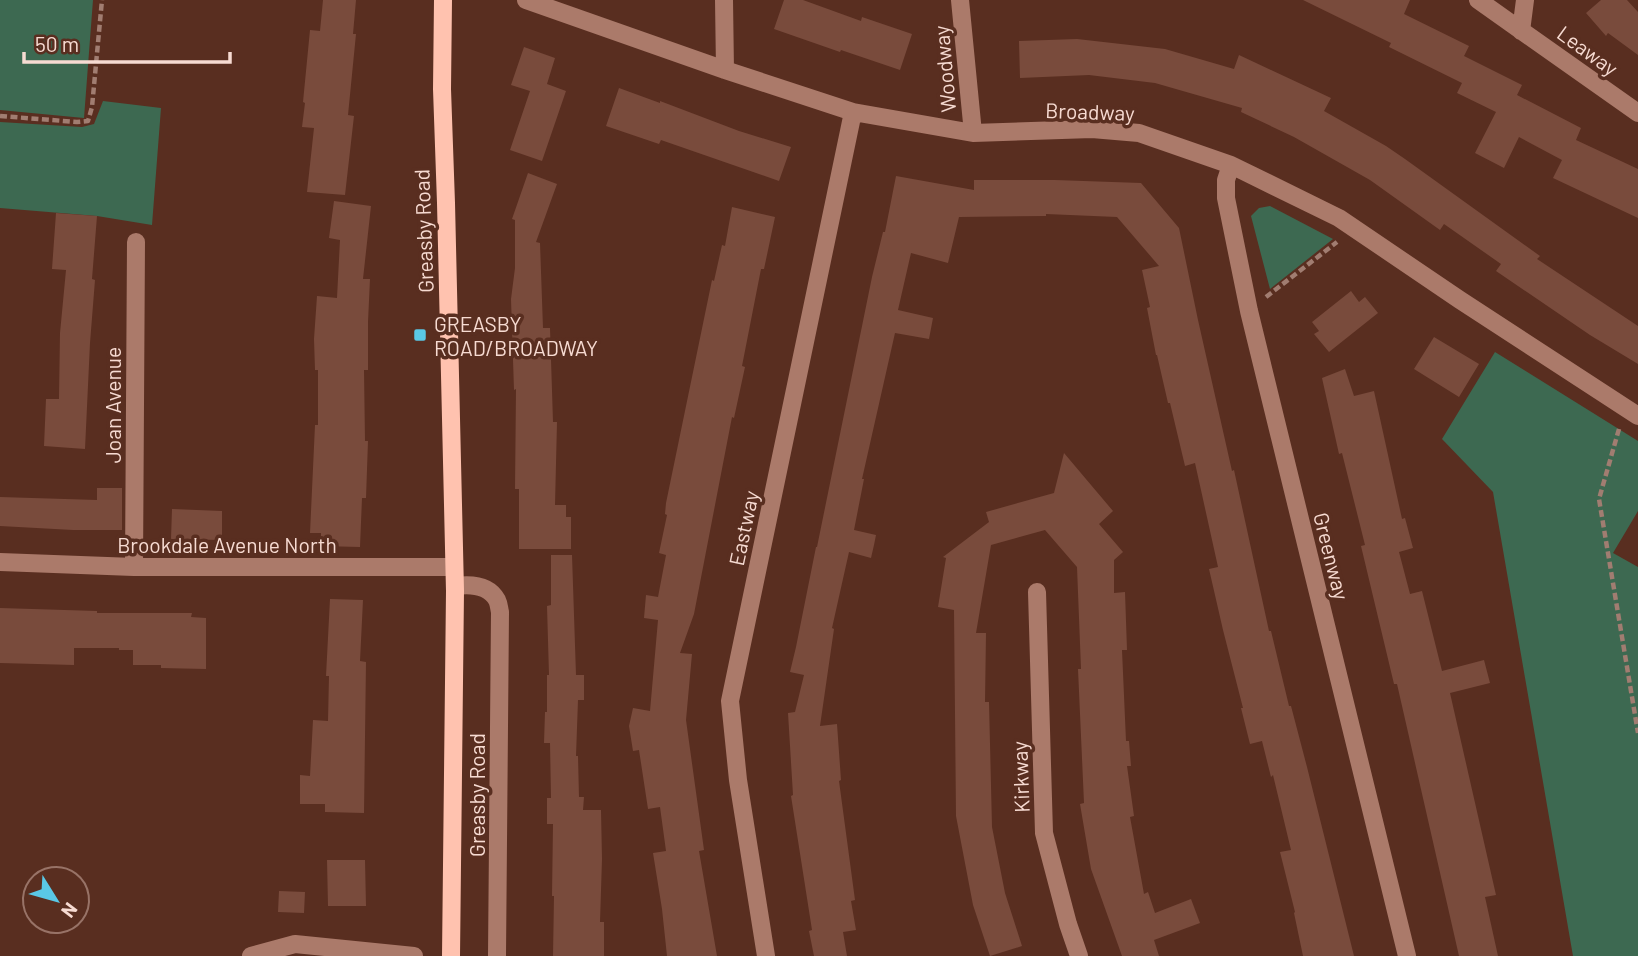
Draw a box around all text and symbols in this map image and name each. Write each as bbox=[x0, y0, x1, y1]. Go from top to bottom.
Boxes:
street label: Leaway bbox=[1553, 20, 1623, 81]
scale bar bbox=[24, 21, 231, 65]
street label: Woodway bbox=[928, 24, 960, 113]
text: 50 m bbox=[35, 31, 79, 56]
street label: Broadway bbox=[1045, 97, 1135, 125]
street label: Greasby Road bbox=[408, 169, 438, 293]
place label: GREASBY ROAD/BROADWAY bbox=[434, 311, 598, 360]
marker: GREASBY ROAD/BROADWAY bbox=[412, 327, 428, 343]
street label: Joan Avenue bbox=[100, 347, 125, 463]
street label: Eastway bbox=[723, 488, 763, 568]
street label: Greenway bbox=[1309, 510, 1355, 603]
street label: Brookdale Avenue North bbox=[117, 532, 337, 557]
street label: Greasby Road bbox=[464, 733, 489, 857]
street label: Kirkway bbox=[1006, 740, 1034, 813]
north arrow bbox=[21, 865, 91, 935]
text: N bbox=[57, 899, 83, 923]

